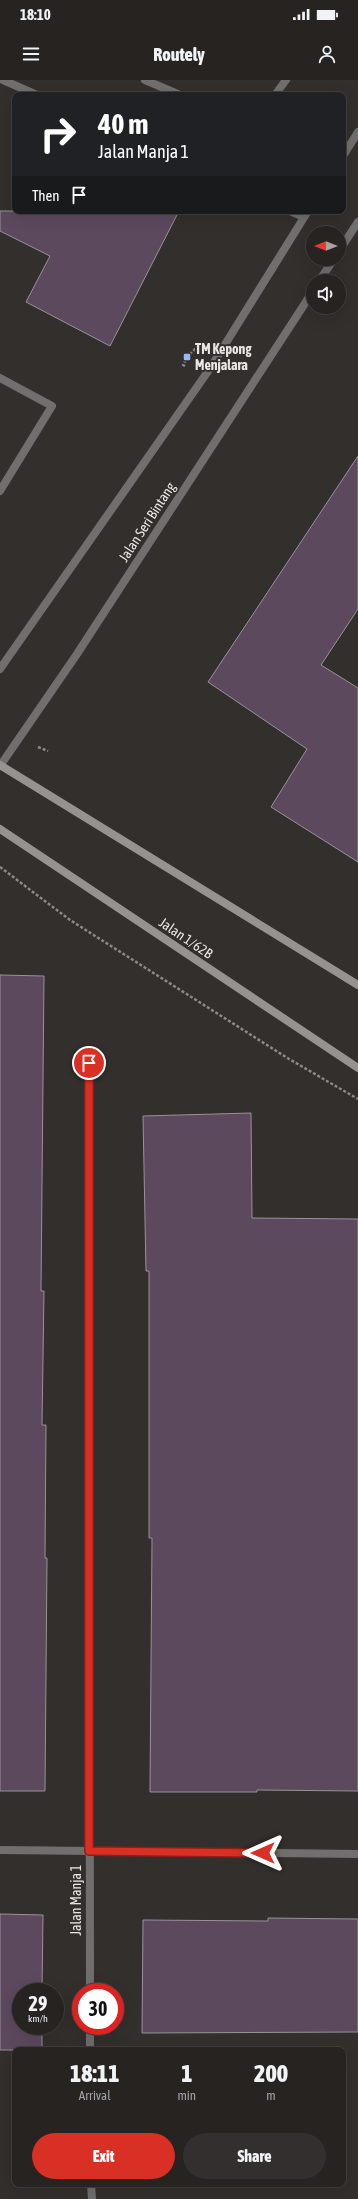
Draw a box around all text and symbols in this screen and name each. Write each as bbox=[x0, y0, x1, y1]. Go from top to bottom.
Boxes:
text: 18:10 bbox=[20, 6, 51, 23]
icon: menu bbox=[20, 43, 42, 65]
icon: person bbox=[316, 43, 338, 65]
text: Routely bbox=[153, 44, 205, 65]
icon: right bbox=[32, 108, 84, 160]
text: 40 m bbox=[98, 108, 148, 140]
text: Jalan Manja 1 bbox=[98, 141, 189, 162]
icon: arrive bbox=[68, 184, 90, 206]
text: Then bbox=[32, 187, 60, 204]
north arrow bbox=[306, 226, 346, 266]
map controls bbox=[306, 226, 346, 314]
button: sound bbox=[306, 274, 346, 314]
place label: TM Kepong Menjalara bbox=[195, 341, 252, 373]
marker: TM Kepong Menjalara bbox=[182, 352, 192, 362]
street label: Jalan Seri Bintang bbox=[115, 479, 179, 565]
street label: Jalan 1/62B bbox=[156, 914, 216, 962]
pin bbox=[72, 1046, 106, 1080]
icon: arrive bbox=[78, 1052, 100, 1074]
position arrow bbox=[242, 1832, 284, 1874]
street label: Jalan Manja 1 bbox=[68, 1865, 84, 1935]
speed limit sign: 30 bbox=[72, 1983, 124, 2035]
text: 29 bbox=[29, 1992, 47, 2015]
text: km/h bbox=[28, 2013, 48, 2024]
text: 18:11 bbox=[70, 2060, 119, 2087]
text: 1 bbox=[181, 2060, 192, 2087]
text: 200 bbox=[254, 2060, 288, 2087]
text: Arrival bbox=[79, 2088, 111, 2103]
text: min bbox=[177, 2088, 196, 2103]
text: m bbox=[266, 2088, 276, 2103]
button: Exit bbox=[32, 2133, 175, 2179]
button: Share bbox=[183, 2133, 326, 2179]

